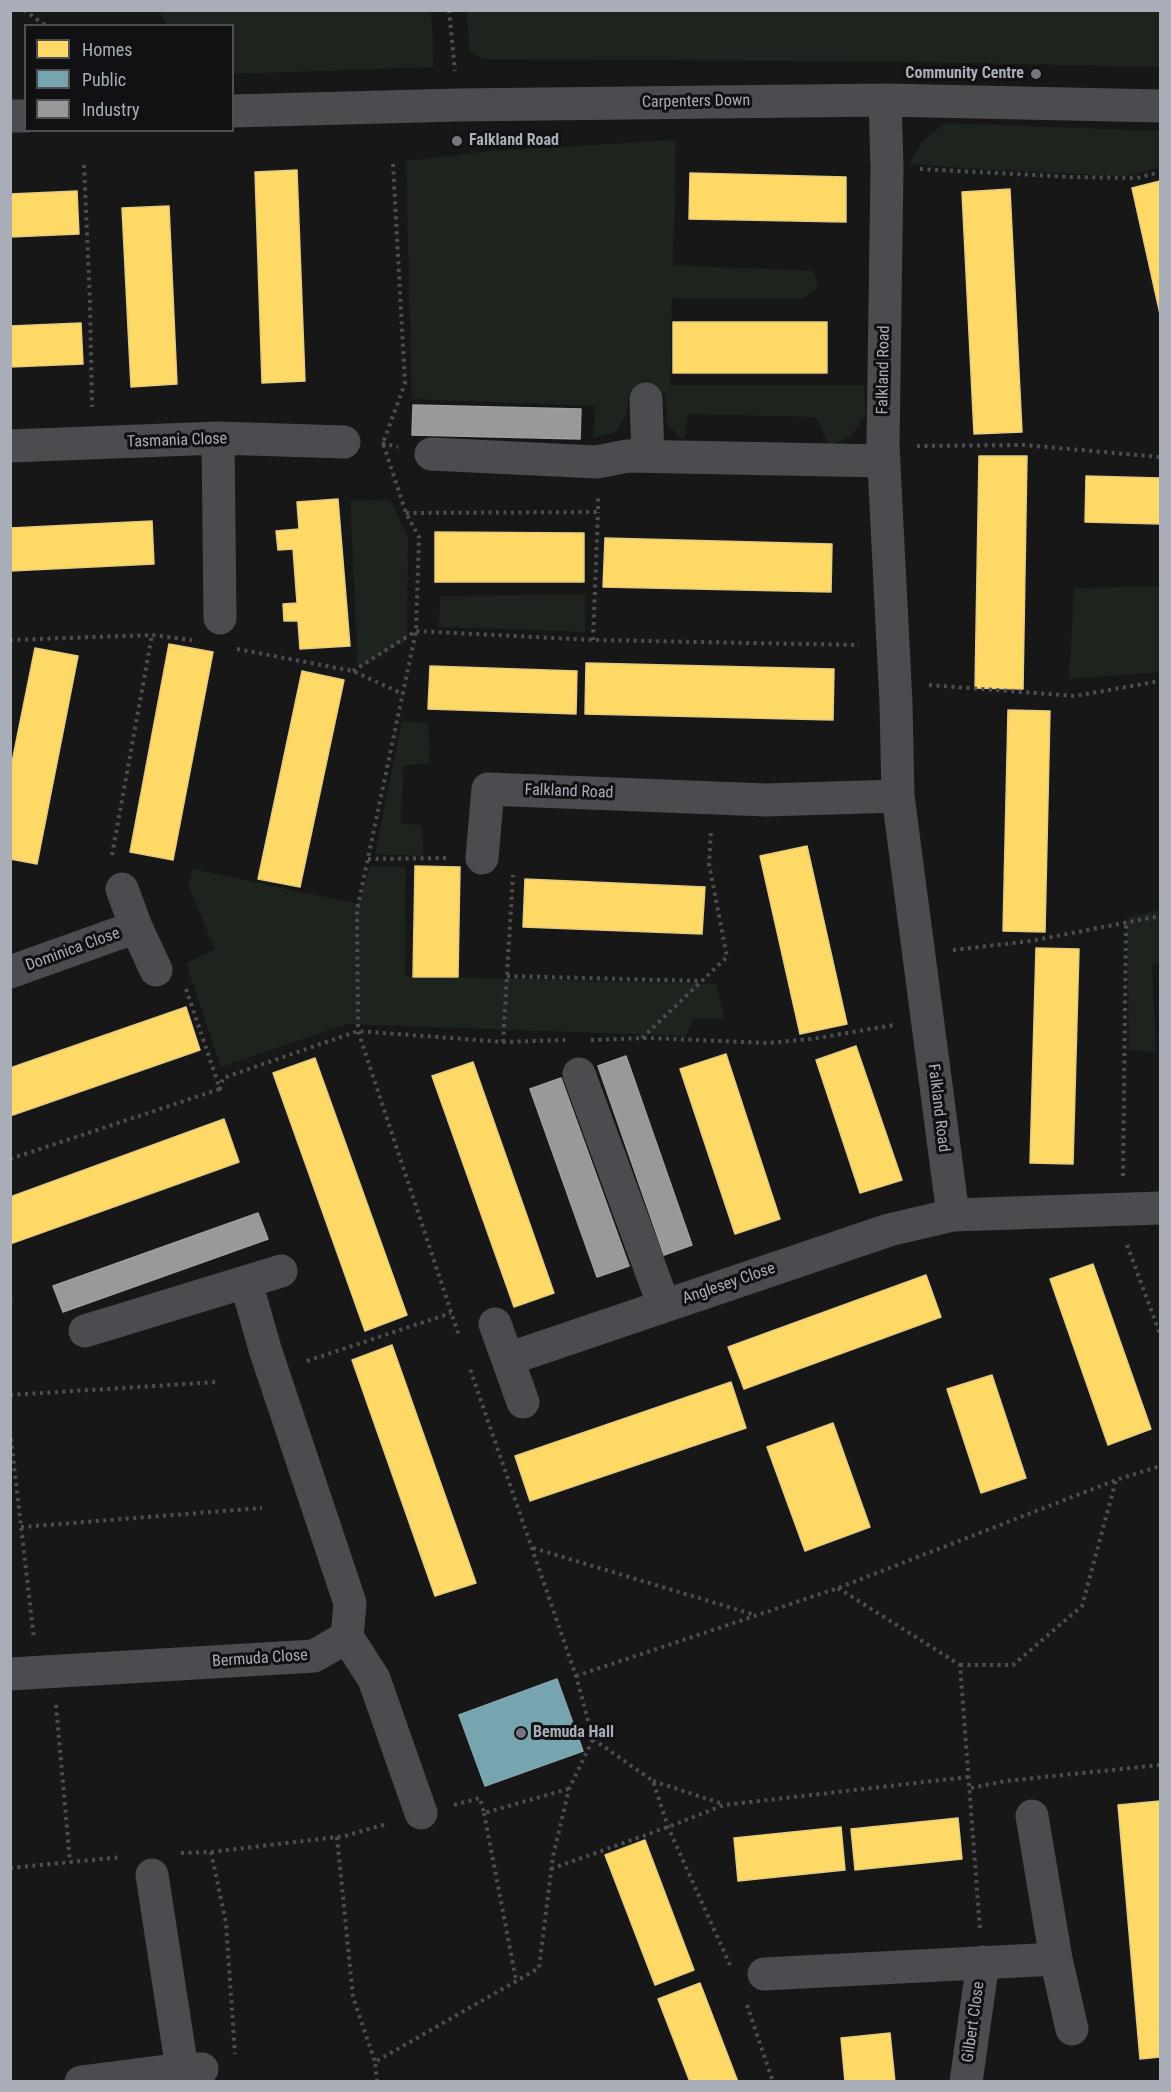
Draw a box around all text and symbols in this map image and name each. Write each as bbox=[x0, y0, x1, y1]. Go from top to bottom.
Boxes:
legend bbox=[24, 24, 234, 132]
text: Homes bbox=[82, 39, 132, 60]
place label: Community Centre bbox=[905, 64, 1024, 84]
marker: Community Centre bbox=[1029, 67, 1043, 81]
text: Public bbox=[82, 69, 126, 90]
street label: Carpenters Down bbox=[642, 91, 750, 113]
text: Industry bbox=[82, 99, 140, 120]
place label: Falkland Road bbox=[469, 131, 559, 151]
marker: Falkland Road bbox=[450, 134, 464, 148]
street label: Falkland Road bbox=[874, 325, 894, 415]
street label: Tasmania Close bbox=[126, 430, 228, 452]
street label: Falkland Road bbox=[524, 781, 614, 803]
street label: Dominica Close bbox=[23, 924, 123, 976]
street label: Falkland Road bbox=[923, 1063, 953, 1153]
street label: Anglesey Close bbox=[680, 1259, 778, 1309]
street label: Bermuda Close bbox=[212, 1646, 308, 1672]
place label: Bemuda Hall bbox=[533, 1723, 614, 1743]
marker: Bemuda Hall bbox=[514, 1726, 528, 1740]
street label: Gilbert Close bbox=[959, 1980, 989, 2064]

